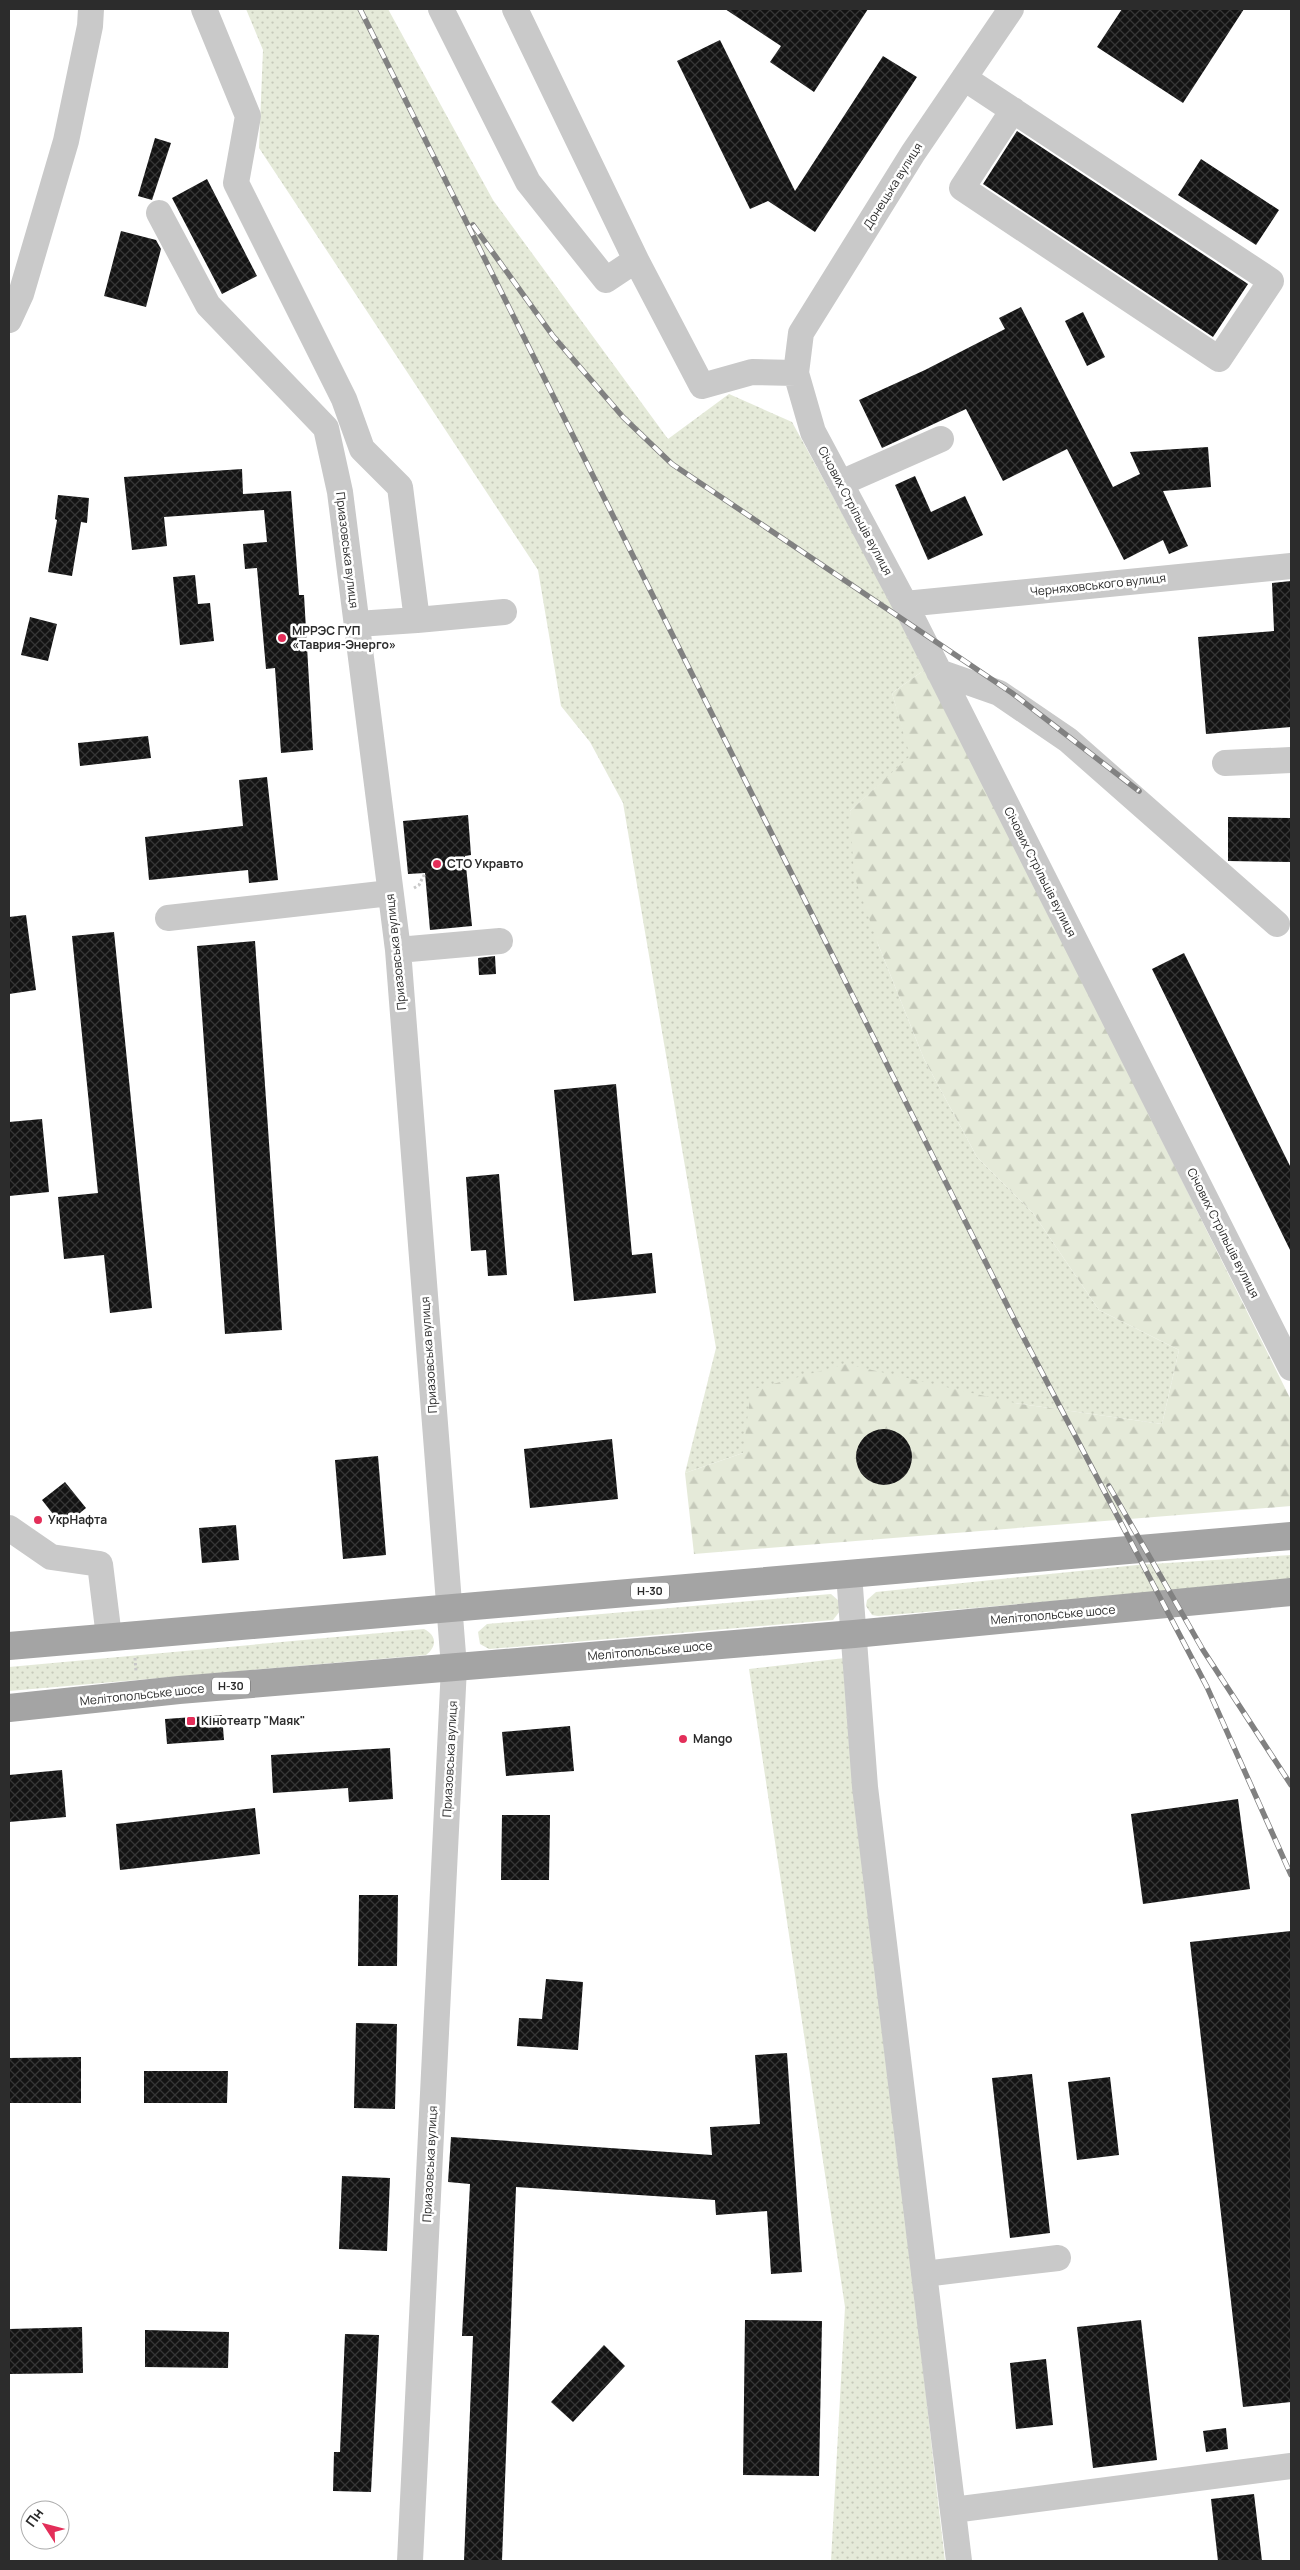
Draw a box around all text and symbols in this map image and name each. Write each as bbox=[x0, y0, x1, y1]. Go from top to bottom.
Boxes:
street label: Донецька вулиця bbox=[859, 139, 926, 232]
street label: Січових Стрільців вулиця bbox=[814, 443, 897, 578]
street label: Приазовська вулиця bbox=[332, 491, 363, 609]
street label: Черняховського вулиця bbox=[1029, 569, 1167, 600]
place label: МРРЭС ГУП «Таврия-Энерго» bbox=[292, 622, 396, 653]
marker: МРРЭС ГУП «Таврия-Энерго» bbox=[276, 632, 288, 644]
street label: Січових Стрільців вулиця bbox=[1000, 804, 1081, 940]
place label: СТО Укравто bbox=[447, 855, 523, 872]
marker: СТО Укравто bbox=[431, 858, 443, 870]
street label: Приазовська вулиця bbox=[381, 893, 410, 1011]
street label: Січових Стрільців вулиця bbox=[1183, 1165, 1264, 1301]
street label: Приазовська вулиця bbox=[416, 1296, 441, 1414]
place label: УкрНафта bbox=[48, 1511, 107, 1528]
marker: УкрНафта bbox=[32, 1514, 44, 1526]
road number: Н-30 bbox=[631, 1582, 669, 1600]
street label: Мелітопольське шосе bbox=[990, 1601, 1116, 1628]
street label: Мелітопольське шосе bbox=[587, 1637, 713, 1664]
road number: Н-30 bbox=[212, 1678, 250, 1694]
street label: Мелітопольське шосе bbox=[79, 1680, 205, 1709]
street label: Приазовська вулиця bbox=[438, 1700, 461, 1818]
place label: Кінотеатр "Маяк" bbox=[201, 1712, 305, 1729]
marker: Кінотеатр "Маяк" bbox=[185, 1715, 197, 1727]
place label: Mango bbox=[693, 1730, 733, 1747]
marker: Mango bbox=[677, 1733, 689, 1745]
street label: Приазовська вулиця bbox=[418, 2105, 441, 2223]
north arrow bbox=[20, 2500, 70, 2550]
text: Пн bbox=[21, 2504, 47, 2530]

